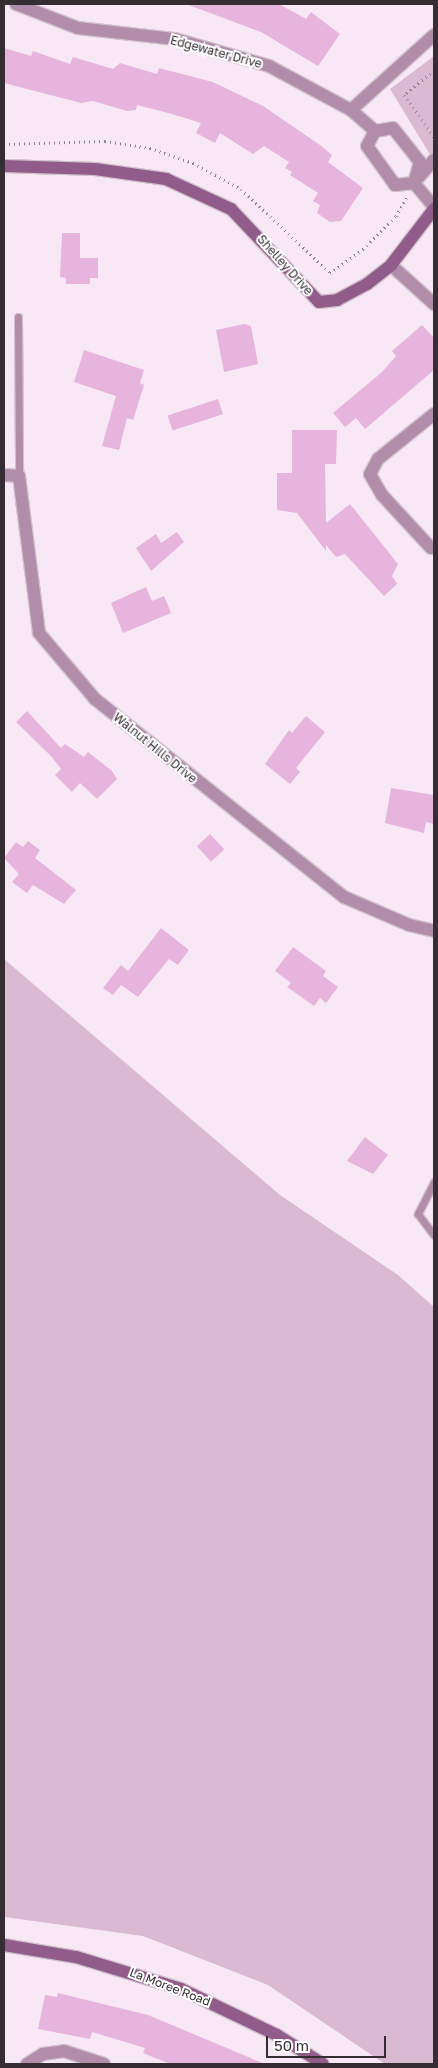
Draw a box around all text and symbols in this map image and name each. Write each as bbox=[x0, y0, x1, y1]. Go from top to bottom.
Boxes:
street label: Edgewater Drive bbox=[169, 33, 263, 71]
street label: Shelley Drive bbox=[254, 232, 316, 298]
street label: Walnut Hills Drive bbox=[110, 710, 200, 786]
street label: La Moree Road bbox=[128, 1965, 212, 2009]
scale bar bbox=[268, 2026, 388, 2058]
text: 50 m bbox=[274, 2036, 309, 2054]

